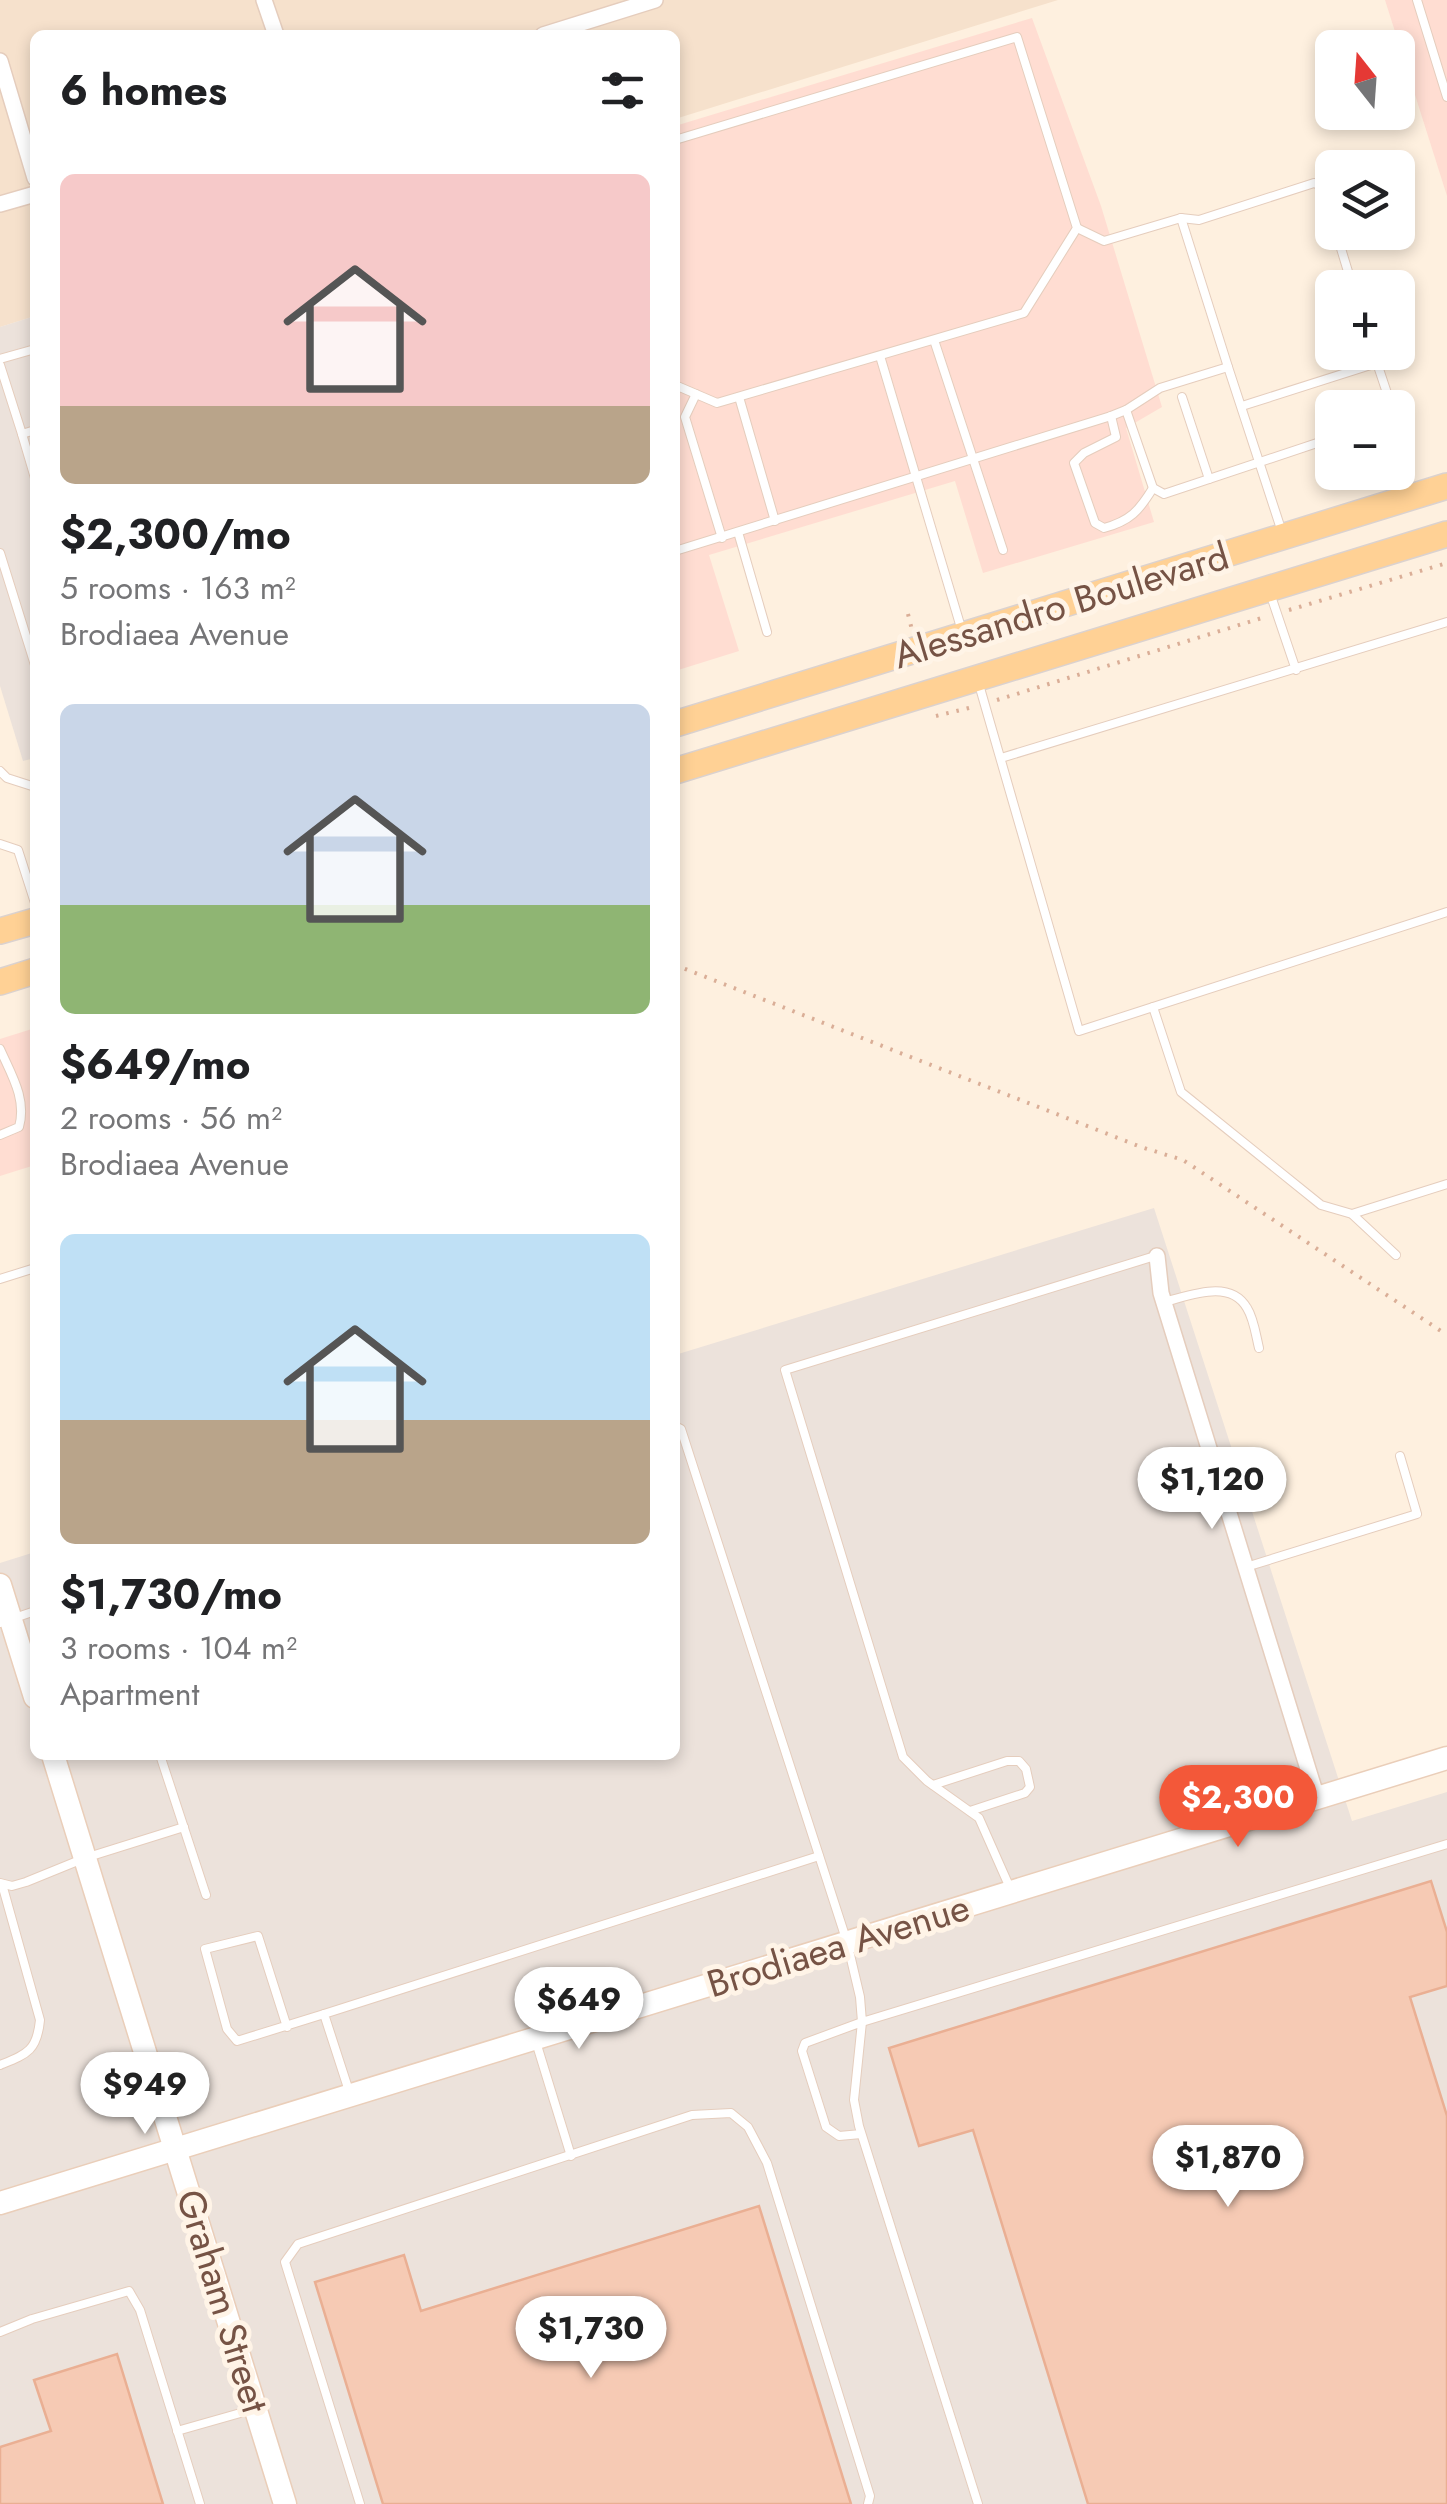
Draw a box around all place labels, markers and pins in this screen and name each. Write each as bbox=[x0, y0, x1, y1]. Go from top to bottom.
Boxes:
pin: $1,120 bbox=[1131, 1447, 1293, 1532]
pin: $2,300 bbox=[1157, 1765, 1319, 1850]
pin: $649 bbox=[520, 1967, 638, 2052]
pin: $949 bbox=[86, 2052, 204, 2137]
pin: $1,870 bbox=[1147, 2125, 1309, 2210]
pin: $1,730 bbox=[510, 2296, 672, 2381]

